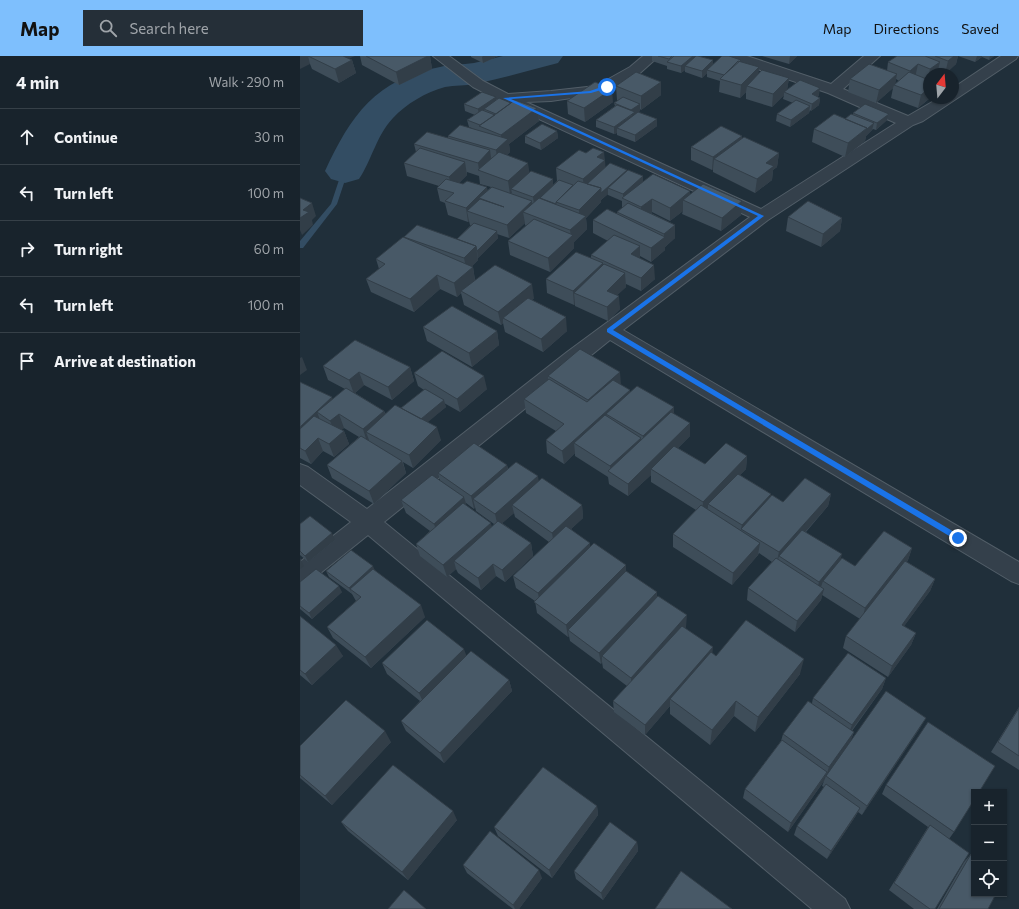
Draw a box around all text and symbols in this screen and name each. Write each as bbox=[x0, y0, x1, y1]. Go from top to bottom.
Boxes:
search box bbox=[83, 10, 363, 46]
text: Map bbox=[20, 17, 59, 40]
icon: search bbox=[97, 17, 119, 39]
text: Search here bbox=[129, 19, 209, 37]
text: Map bbox=[823, 20, 852, 37]
text: Directions bbox=[874, 20, 939, 37]
text: Saved bbox=[961, 20, 999, 37]
north arrow bbox=[923, 68, 959, 104]
text: 4 min bbox=[16, 72, 59, 93]
text: Walk · 290 m bbox=[209, 74, 284, 90]
route start bbox=[598, 78, 616, 96]
icon: ahead bbox=[16, 126, 38, 148]
text: Continue bbox=[54, 128, 118, 146]
text: 30 m bbox=[254, 129, 284, 145]
icon: left bbox=[16, 182, 38, 204]
text: Turn left bbox=[54, 184, 113, 202]
text: 100 m bbox=[248, 185, 284, 201]
icon: right bbox=[16, 238, 38, 260]
text: Turn right bbox=[54, 240, 123, 258]
text: 60 m bbox=[254, 241, 284, 257]
icon: left bbox=[16, 294, 38, 316]
text: Turn left bbox=[54, 296, 113, 314]
text: 100 m bbox=[248, 297, 284, 313]
icon: arrive bbox=[16, 350, 38, 372]
text: Arrive at destination bbox=[54, 352, 196, 370]
route end bbox=[949, 529, 967, 547]
map controls bbox=[971, 789, 1007, 897]
button: + bbox=[971, 789, 1007, 825]
button: − bbox=[971, 825, 1007, 861]
button: locate bbox=[971, 861, 1007, 897]

